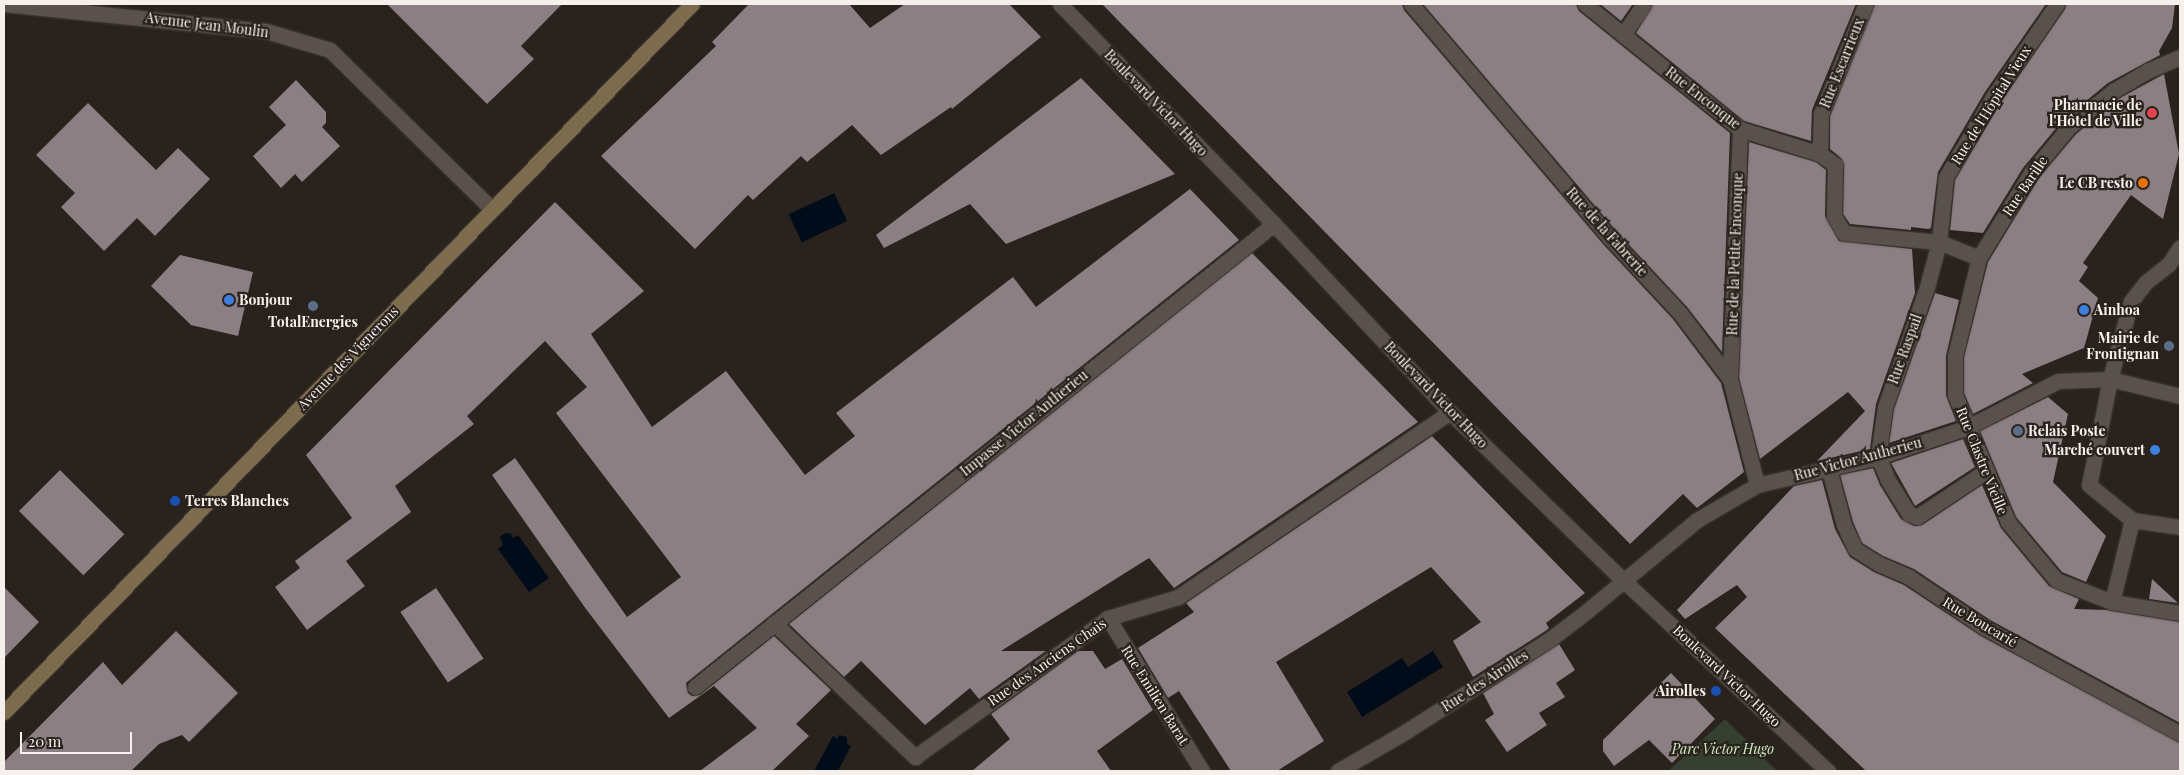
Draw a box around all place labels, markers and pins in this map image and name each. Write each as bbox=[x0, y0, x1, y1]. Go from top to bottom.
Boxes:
place label: Pharmacie de l'Hôtel de Ville bbox=[2049, 97, 2142, 130]
marker: Pharmacie de l'Hôtel de Ville bbox=[2146, 107, 2158, 119]
place label: Le CB resto bbox=[2059, 175, 2133, 191]
marker: Le CB resto bbox=[2137, 177, 2149, 189]
place label: Bonjour bbox=[239, 292, 292, 308]
marker: Bonjour bbox=[223, 294, 235, 306]
marker: TotalEnergies bbox=[307, 300, 319, 312]
place label: Ainhoa bbox=[2094, 302, 2140, 318]
marker: Ainhoa bbox=[2078, 304, 2090, 316]
place label: TotalEnergies bbox=[268, 314, 358, 330]
place label: Mairie de Frontignan bbox=[2086, 330, 2159, 362]
marker: Mairie de Frontignan bbox=[2163, 340, 2175, 352]
place label: Relais Poste bbox=[2028, 423, 2106, 439]
marker: Relais Poste bbox=[2012, 425, 2024, 437]
place label: Marché couvert bbox=[2044, 442, 2145, 458]
marker: Marché couvert bbox=[2149, 444, 2161, 456]
place label: Terres Blanches bbox=[185, 493, 289, 509]
marker: Terres Blanches bbox=[169, 495, 181, 507]
place label: Airolles bbox=[1656, 683, 1706, 699]
marker: Airolles bbox=[1710, 685, 1722, 697]

